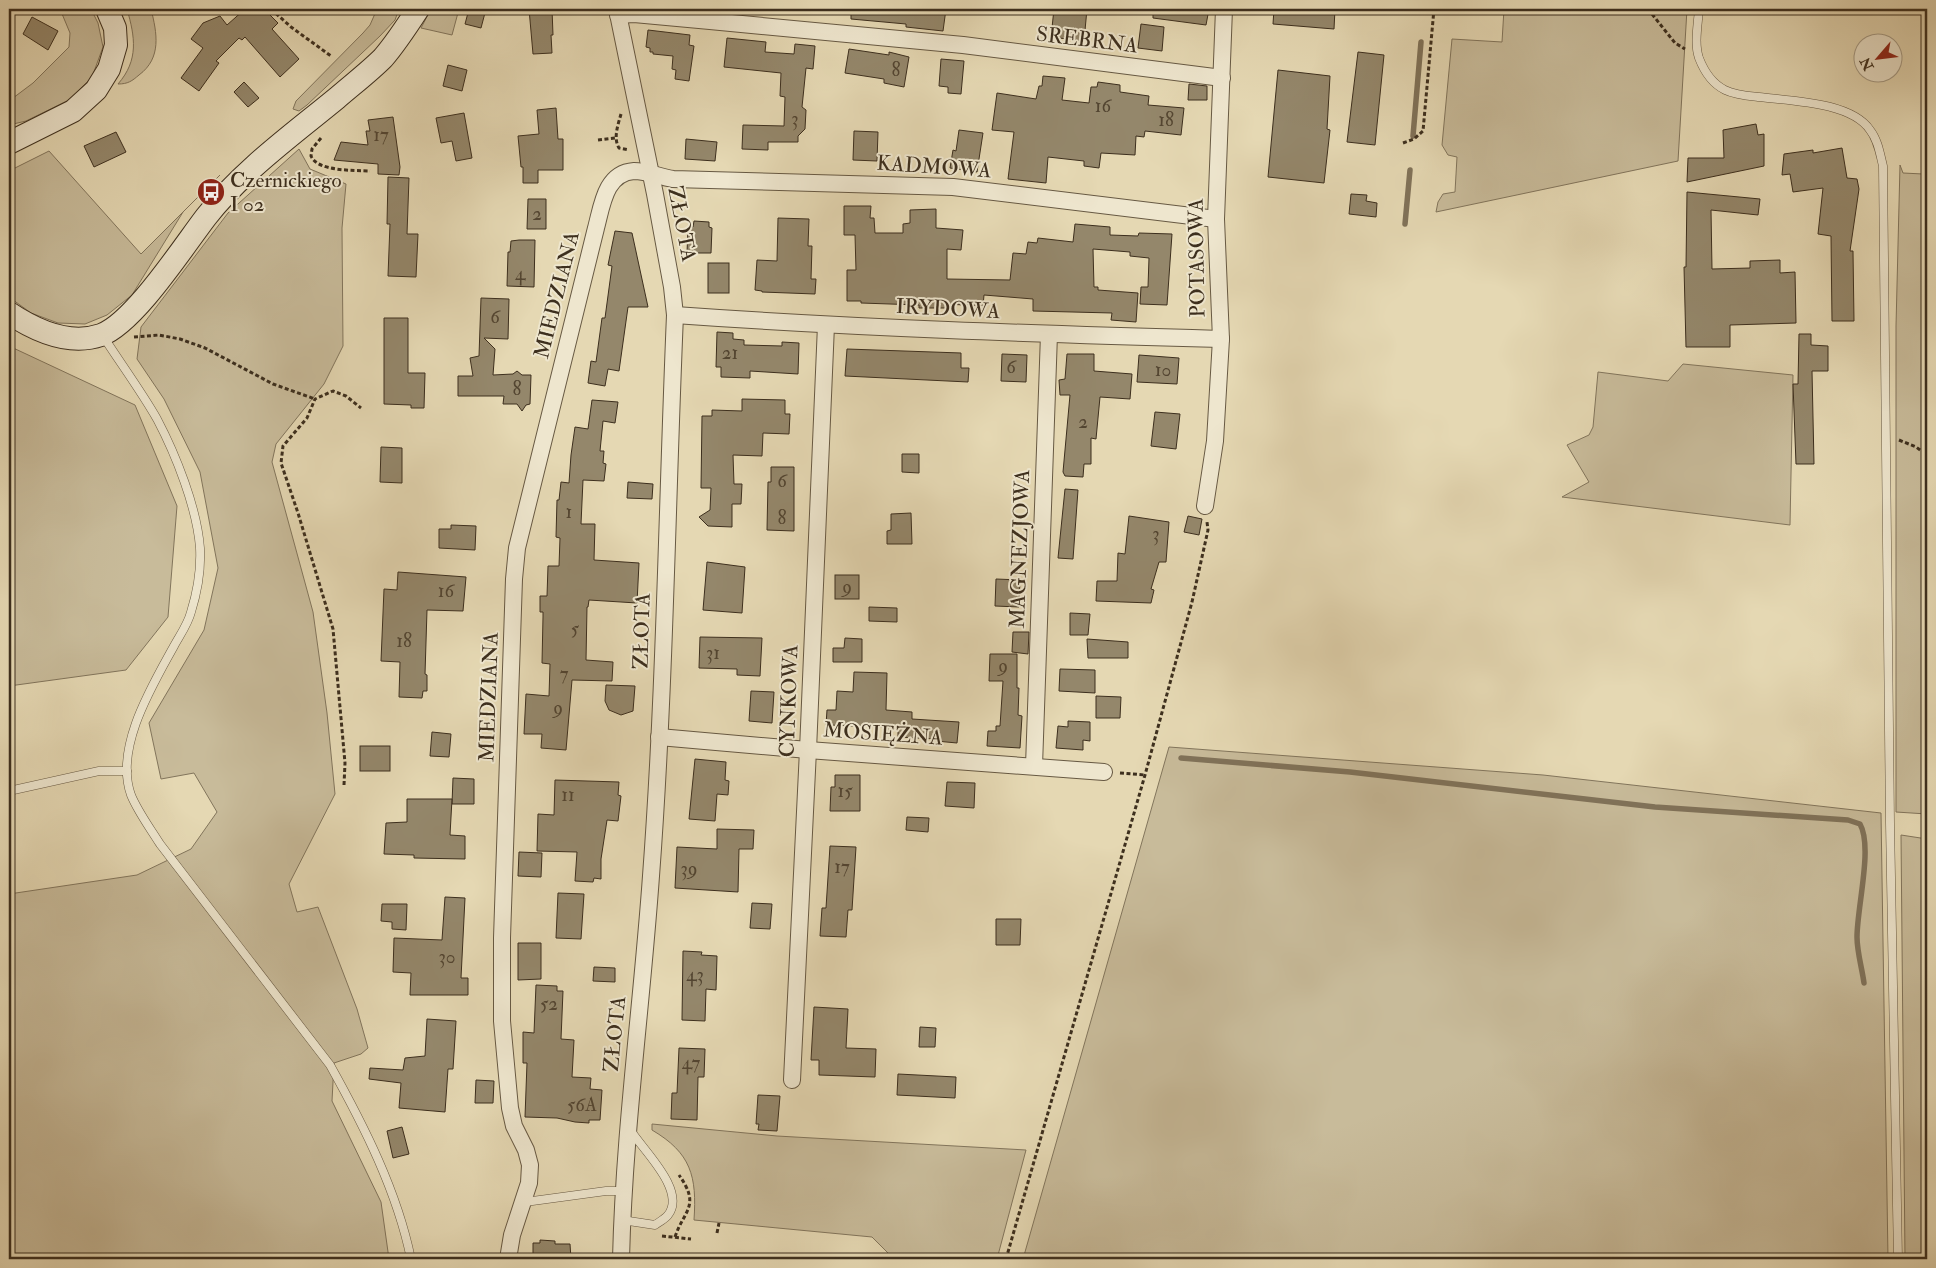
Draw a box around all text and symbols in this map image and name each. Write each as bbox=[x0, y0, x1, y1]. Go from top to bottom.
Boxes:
street label: SREBRNA bbox=[1035, 20, 1139, 60]
north arrow bbox=[1854, 32, 1904, 82]
text: N bbox=[1856, 54, 1878, 74]
house number: 8 bbox=[892, 58, 901, 82]
house number: 16 bbox=[1095, 94, 1113, 118]
house number: 3 bbox=[791, 107, 799, 131]
house number: 18 bbox=[1158, 108, 1174, 132]
house number: 17 bbox=[373, 123, 389, 147]
street label: KADMOWA bbox=[876, 150, 992, 184]
place label: Czernickiego I 02 bbox=[230, 167, 342, 218]
bus stop icon: Czernickiego I 02 bbox=[196, 177, 226, 207]
street label: ZŁOTA bbox=[661, 184, 703, 264]
street label: POTASOWA bbox=[1182, 198, 1212, 318]
house number: 2 bbox=[532, 202, 542, 226]
street label: MIEDZIANA bbox=[528, 228, 586, 362]
house number: 4 bbox=[515, 262, 526, 286]
street label: IRYDOWA bbox=[895, 293, 1001, 325]
house number: 6 bbox=[490, 305, 501, 329]
house number: 21 bbox=[722, 341, 738, 365]
house number: 6 bbox=[1006, 355, 1017, 379]
house number: 10 bbox=[1155, 358, 1171, 382]
house number: 8 bbox=[513, 377, 522, 401]
house number: 2 bbox=[1078, 410, 1088, 434]
house number: 6 bbox=[777, 469, 788, 493]
street label: MAGNEZJOWA bbox=[1004, 469, 1036, 629]
house number: 1 bbox=[566, 500, 572, 524]
house number: 8 bbox=[778, 506, 787, 530]
house number: 3 bbox=[1152, 522, 1160, 546]
house number: 9 bbox=[840, 575, 852, 599]
house number: 16 bbox=[438, 579, 456, 603]
street label: ZŁOTA bbox=[627, 592, 657, 670]
house number: 5 bbox=[571, 617, 580, 641]
house number: 18 bbox=[396, 629, 412, 653]
street label: MIEDZIANA bbox=[473, 631, 505, 763]
house number: 31 bbox=[706, 641, 720, 665]
street label: CYNKOWA bbox=[774, 644, 804, 758]
house number: 9 bbox=[996, 654, 1008, 678]
house number: 7 bbox=[560, 662, 569, 686]
house number: 9 bbox=[551, 696, 563, 720]
street label: MOSIĘŻNA bbox=[822, 716, 944, 752]
house number: 15 bbox=[837, 779, 853, 803]
house number: 11 bbox=[561, 783, 575, 807]
house number: 17 bbox=[834, 855, 850, 879]
house number: 39 bbox=[680, 857, 698, 881]
house number: 30 bbox=[438, 945, 456, 969]
house number: 43 bbox=[686, 963, 704, 987]
house number: 52 bbox=[540, 992, 558, 1016]
street label: ZŁOTA bbox=[598, 995, 632, 1073]
house number: 47 bbox=[682, 1051, 701, 1075]
house number: 56A bbox=[567, 1093, 597, 1117]

